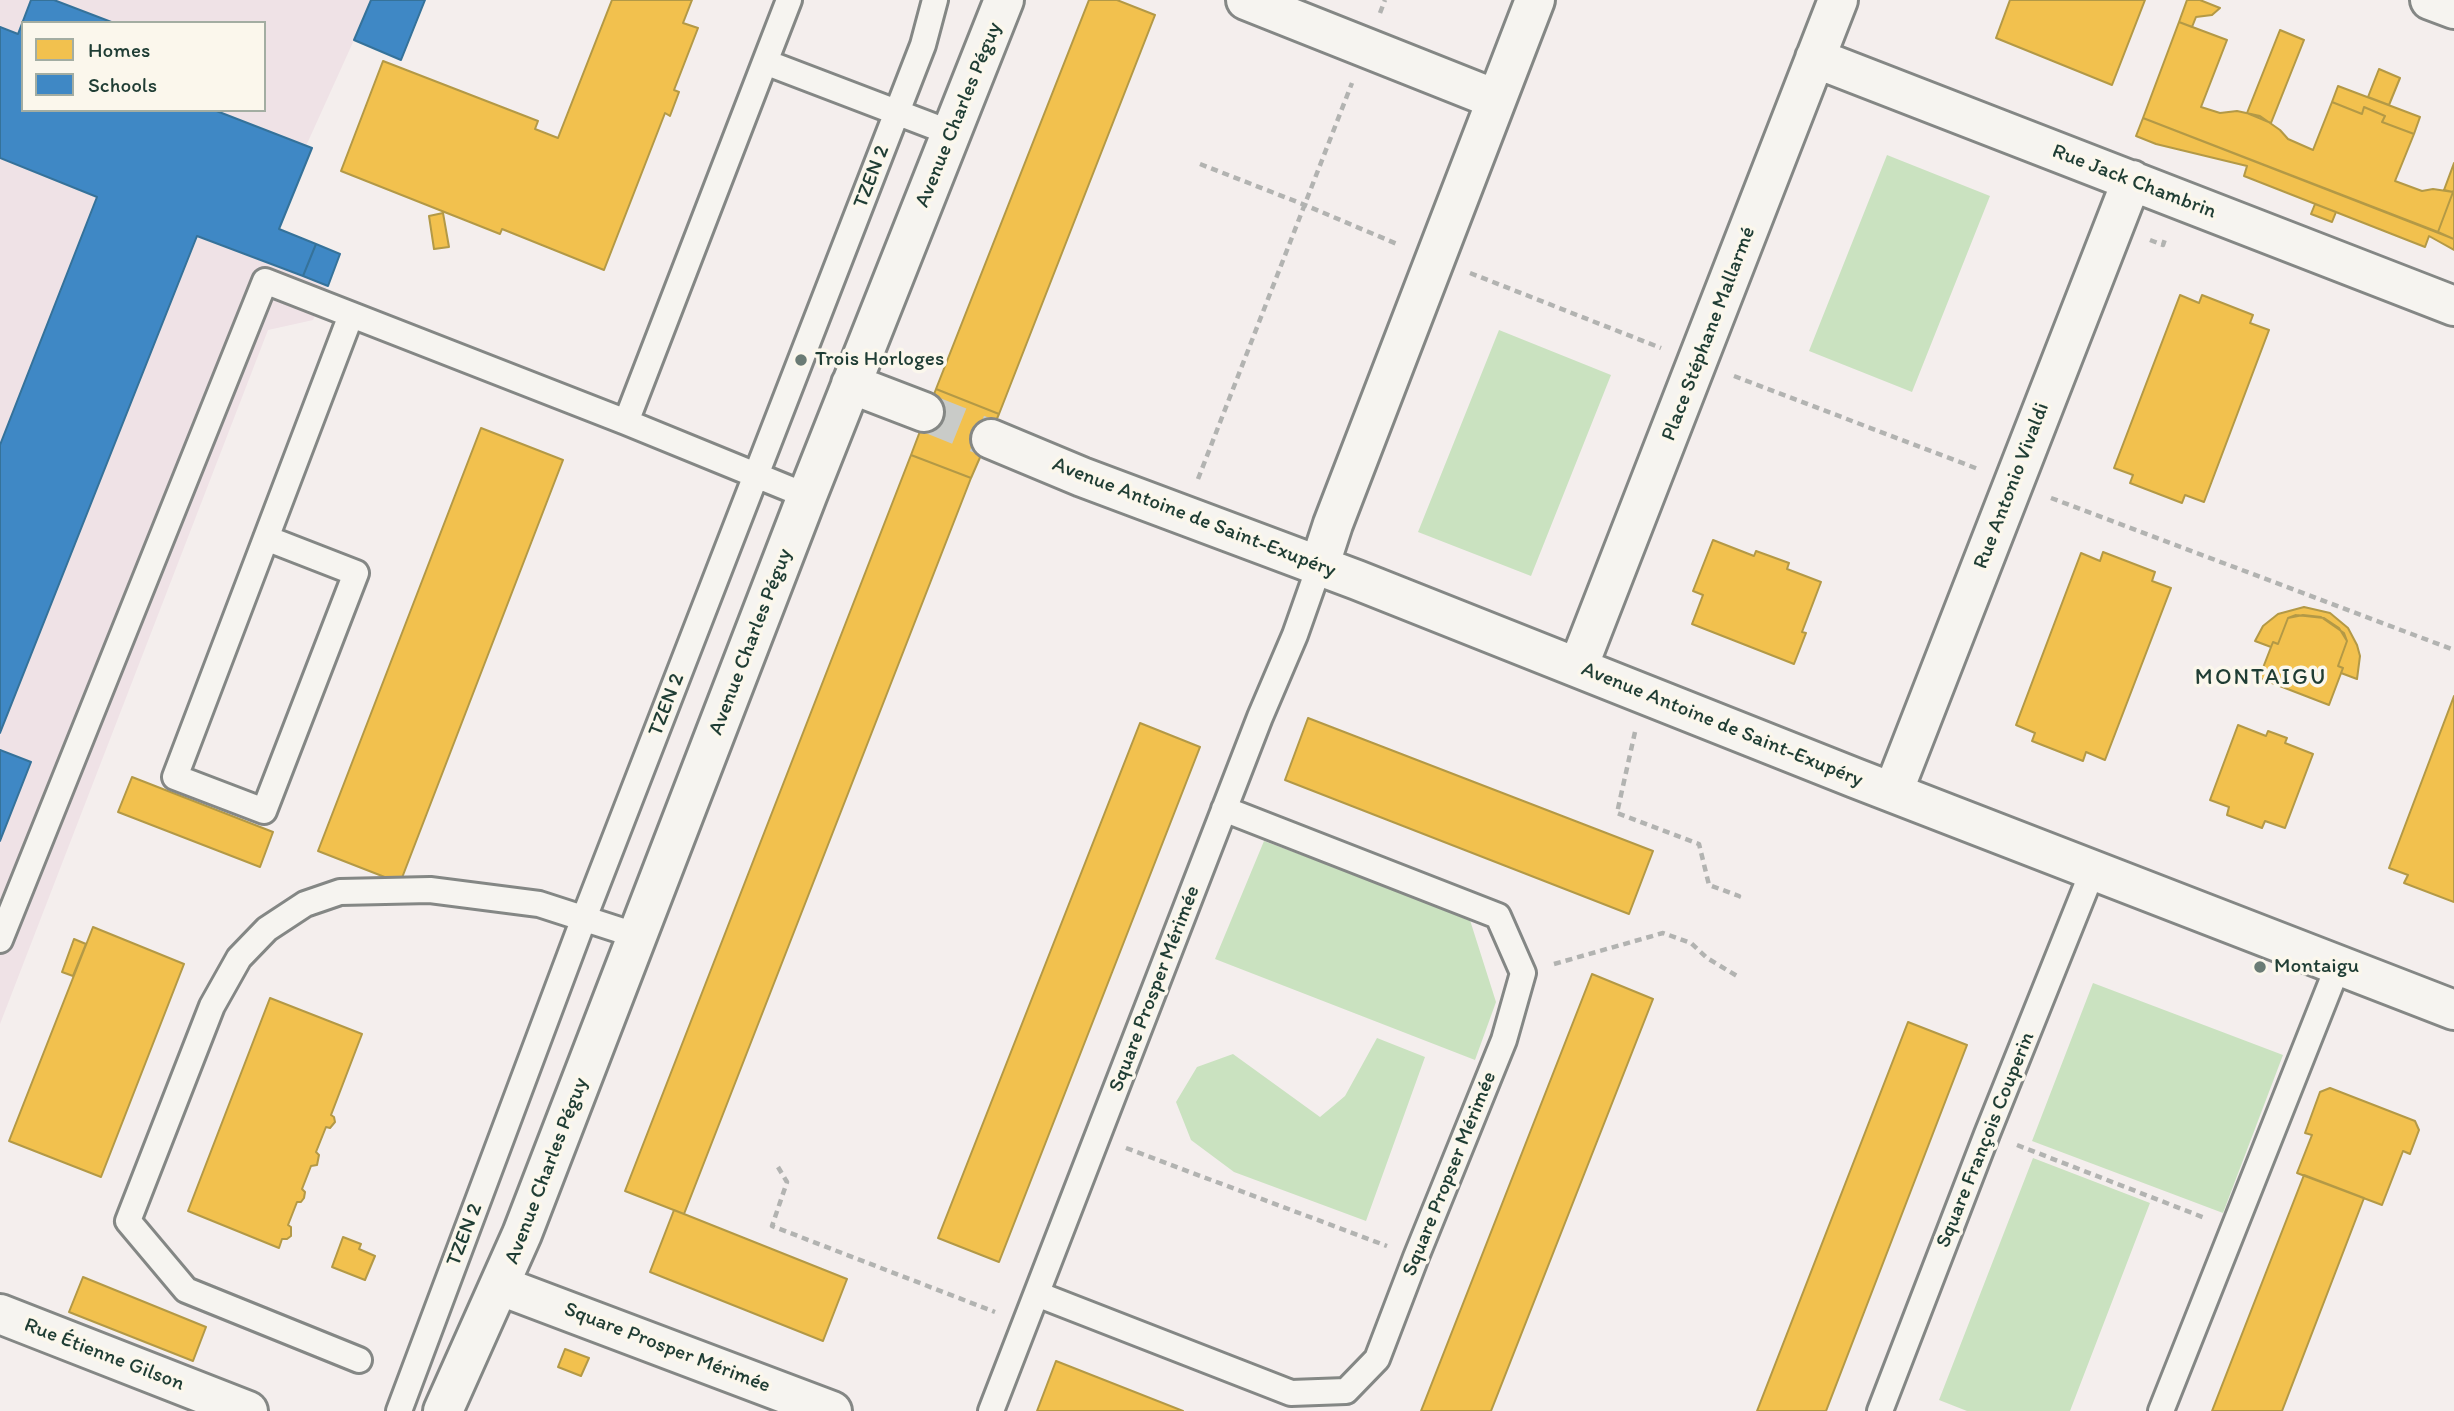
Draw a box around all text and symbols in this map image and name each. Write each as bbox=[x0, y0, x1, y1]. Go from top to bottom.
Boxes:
street label: Avenue Charles Péguy bbox=[910, 19, 1008, 211]
legend bbox=[21, 21, 266, 112]
text: Homes bbox=[88, 37, 150, 62]
text: Schools bbox=[88, 72, 157, 97]
street label: Rue Jack Chambrin bbox=[2048, 139, 2220, 225]
street label: TZEN 2 bbox=[849, 142, 895, 212]
street label: Place Stéphane Mallarmé bbox=[1656, 223, 1762, 445]
place label: Trois Horloges bbox=[815, 347, 944, 373]
marker: Trois Horloges bbox=[793, 352, 809, 368]
street label: Rue Antonio Vivaldi bbox=[1969, 399, 2055, 573]
street label: Avenue Antoine de Saint-Exupéry bbox=[1049, 452, 1339, 584]
street label: Avenue Charles Péguy bbox=[704, 545, 798, 739]
street label: Avenue Antoine de Saint-Exupéry bbox=[1577, 657, 1867, 793]
district label: MONTAIGU bbox=[2195, 664, 2327, 692]
street label: TZEN 2 bbox=[644, 670, 690, 740]
street label: Square Prosper Mérimée bbox=[1104, 882, 1206, 1096]
place label: Montaigu bbox=[2274, 954, 2359, 980]
marker: Montaigu bbox=[2252, 959, 2268, 975]
street label: Square François Couperin bbox=[1931, 1028, 2041, 1252]
street label: Square Propser Mérimée bbox=[1397, 1068, 1503, 1280]
street label: Avenue Charles Péguy bbox=[500, 1074, 594, 1268]
street label: TZEN 2 bbox=[442, 1200, 488, 1270]
street label: Square Prosper Mérimée bbox=[560, 1297, 774, 1399]
street label: Rue Étienne Gilson bbox=[20, 1313, 188, 1397]

